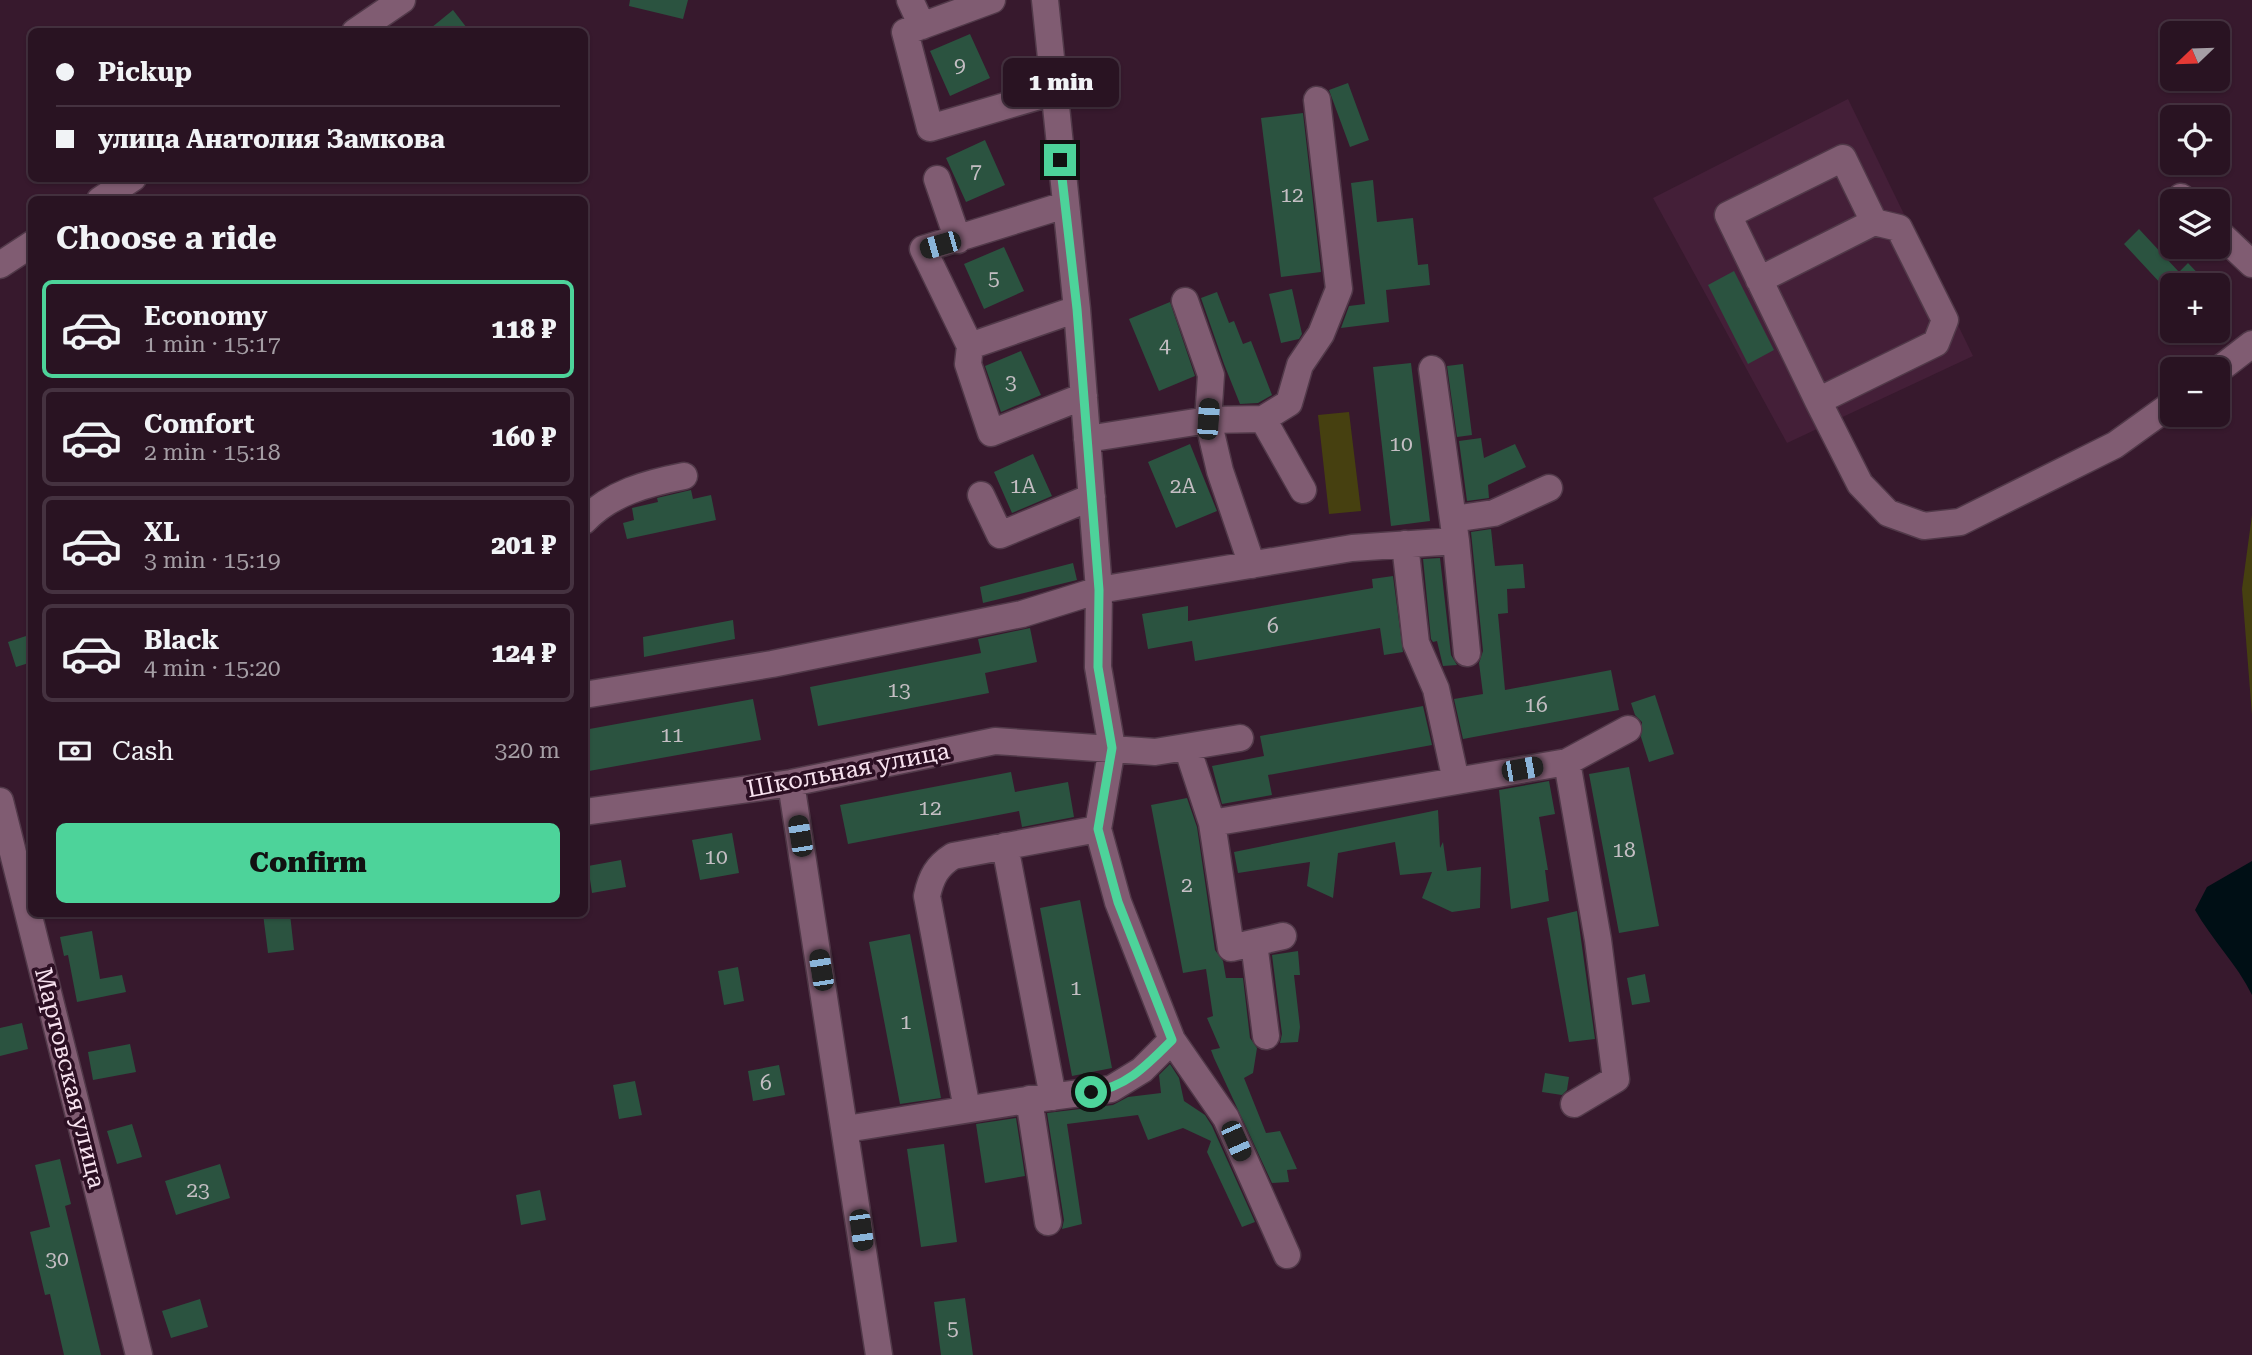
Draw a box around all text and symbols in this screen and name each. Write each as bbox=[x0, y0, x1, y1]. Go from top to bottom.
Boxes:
north arrow bbox=[2160, 21, 2230, 91]
map controls bbox=[2160, 21, 2230, 427]
house number: 9 bbox=[954, 53, 966, 77]
text: Pickup bbox=[98, 57, 192, 87]
callout: 1 min bbox=[1002, 58, 1118, 108]
text: 1 min bbox=[1029, 69, 1093, 96]
button: locate bbox=[2160, 105, 2230, 175]
text: улица Анатолия Замкова bbox=[98, 124, 445, 154]
route end bbox=[1044, 144, 1076, 176]
house number: 7 bbox=[970, 159, 982, 183]
house number: 12 bbox=[1280, 183, 1304, 207]
button: layers bbox=[2160, 189, 2230, 259]
text: Choose a ride bbox=[56, 219, 277, 257]
car bbox=[917, 229, 964, 261]
house number: 5 bbox=[988, 266, 1000, 290]
button: + bbox=[2160, 273, 2230, 343]
icon: car bbox=[60, 298, 123, 361]
text: Economy bbox=[144, 301, 267, 331]
text: 118 ₽ bbox=[491, 314, 556, 344]
text: 1 min · 15:17 bbox=[144, 331, 281, 358]
house number: 4 bbox=[1159, 334, 1171, 358]
button: − bbox=[2160, 357, 2230, 427]
house number: 3 bbox=[1005, 370, 1017, 394]
car bbox=[1197, 397, 1220, 441]
icon: car bbox=[60, 406, 123, 469]
text: Comfort bbox=[144, 409, 254, 439]
text: 160 ₽ bbox=[491, 422, 556, 452]
house number: 10 bbox=[1389, 432, 1413, 456]
text: 2 min · 15:18 bbox=[144, 439, 281, 466]
house number: 1А bbox=[1010, 474, 1037, 498]
house number: 2А bbox=[1170, 474, 1197, 498]
icon: car bbox=[60, 514, 123, 577]
text: XL bbox=[144, 517, 180, 547]
text: 201 ₽ bbox=[491, 530, 556, 560]
text: 3 min · 15:19 bbox=[144, 547, 281, 574]
house number: 6 bbox=[1267, 614, 1279, 638]
icon: car bbox=[60, 622, 123, 685]
text: Black bbox=[144, 625, 219, 655]
text: 124 ₽ bbox=[491, 638, 556, 668]
text: 4 min · 15:20 bbox=[144, 655, 281, 682]
house number: 13 bbox=[887, 678, 911, 702]
house number: 16 bbox=[1524, 693, 1548, 717]
house number: 11 bbox=[660, 723, 684, 747]
icon: cash bbox=[56, 732, 94, 770]
text: Cash bbox=[112, 736, 174, 766]
text: 320 m bbox=[495, 737, 560, 764]
street label: Школьная улица bbox=[744, 737, 952, 803]
car bbox=[1500, 755, 1545, 783]
house number: 12 bbox=[918, 796, 942, 820]
car bbox=[787, 814, 814, 858]
button: Confirm bbox=[56, 823, 560, 903]
house number: 18 bbox=[1612, 838, 1636, 862]
house number: 10 bbox=[704, 845, 728, 869]
house number: 2 bbox=[1181, 873, 1193, 897]
car bbox=[808, 948, 835, 992]
street label: Мартовская улица bbox=[29, 965, 111, 1191]
house number: 1 bbox=[1070, 976, 1082, 1000]
house number: 1 bbox=[900, 1010, 912, 1034]
house number: 6 bbox=[760, 1071, 772, 1095]
route start bbox=[1075, 1076, 1107, 1108]
car bbox=[1218, 1118, 1255, 1164]
house number: 23 bbox=[186, 1178, 210, 1202]
car bbox=[848, 1208, 875, 1252]
house number: 30 bbox=[45, 1247, 69, 1271]
house number: 5 bbox=[947, 1316, 959, 1340]

